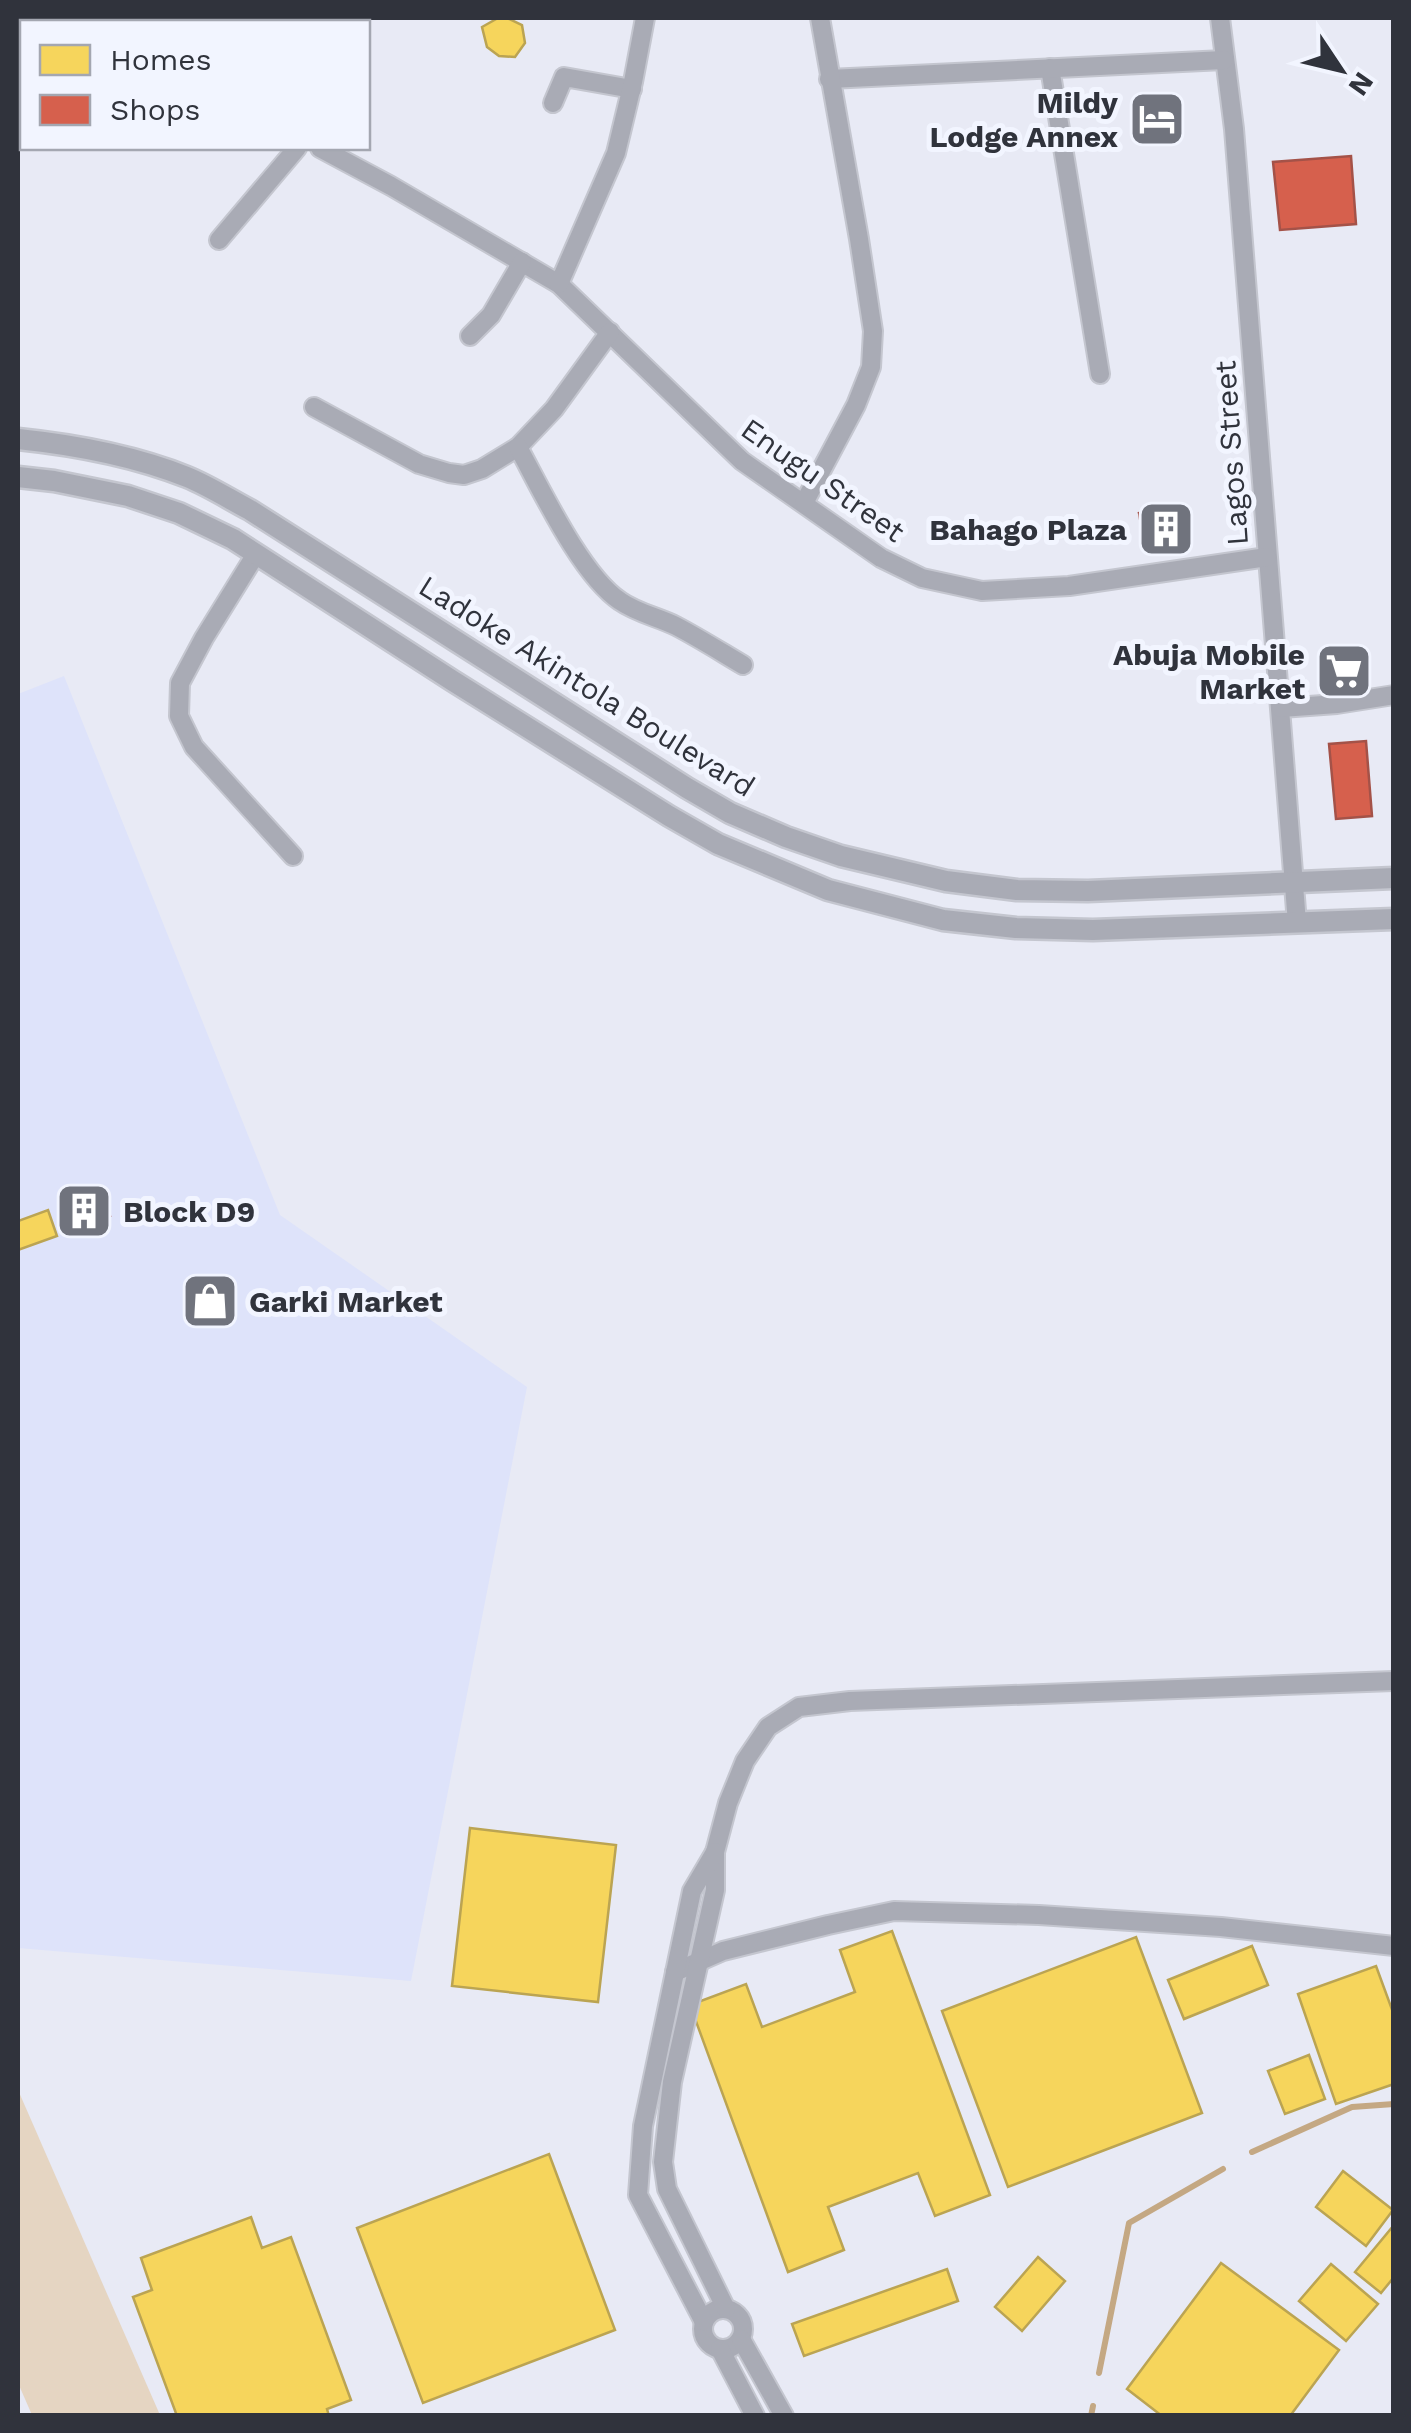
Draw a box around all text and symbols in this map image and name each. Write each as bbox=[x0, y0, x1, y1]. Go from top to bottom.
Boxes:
legend bbox=[20, 20, 370, 150]
north arrow bbox=[1291, 20, 1391, 120]
text: Homes bbox=[110, 42, 212, 77]
text: N bbox=[1342, 66, 1381, 102]
place label: Mildy Lodge Annex bbox=[929, 85, 1118, 154]
hotel icon: Mildy Lodge Annex bbox=[1127, 89, 1187, 149]
text: Shops bbox=[110, 92, 200, 127]
street label: Lagos Street bbox=[1207, 359, 1255, 547]
street label: Enugu Street bbox=[735, 411, 912, 549]
building icon: Bahago Plaza bbox=[1136, 499, 1196, 559]
place label: Bahago Plaza bbox=[929, 512, 1128, 547]
street label: Ladoke Akintola Boulevard bbox=[413, 568, 761, 804]
place label: Abuja Mobile Market bbox=[1113, 637, 1305, 706]
supermarket icon: Abuja Mobile Market bbox=[1314, 641, 1374, 701]
building icon: Block D9 bbox=[54, 1181, 114, 1241]
place label: Block D9 bbox=[123, 1194, 255, 1229]
shop icon: Garki Market bbox=[180, 1271, 240, 1331]
place label: Garki Market bbox=[249, 1284, 443, 1319]

